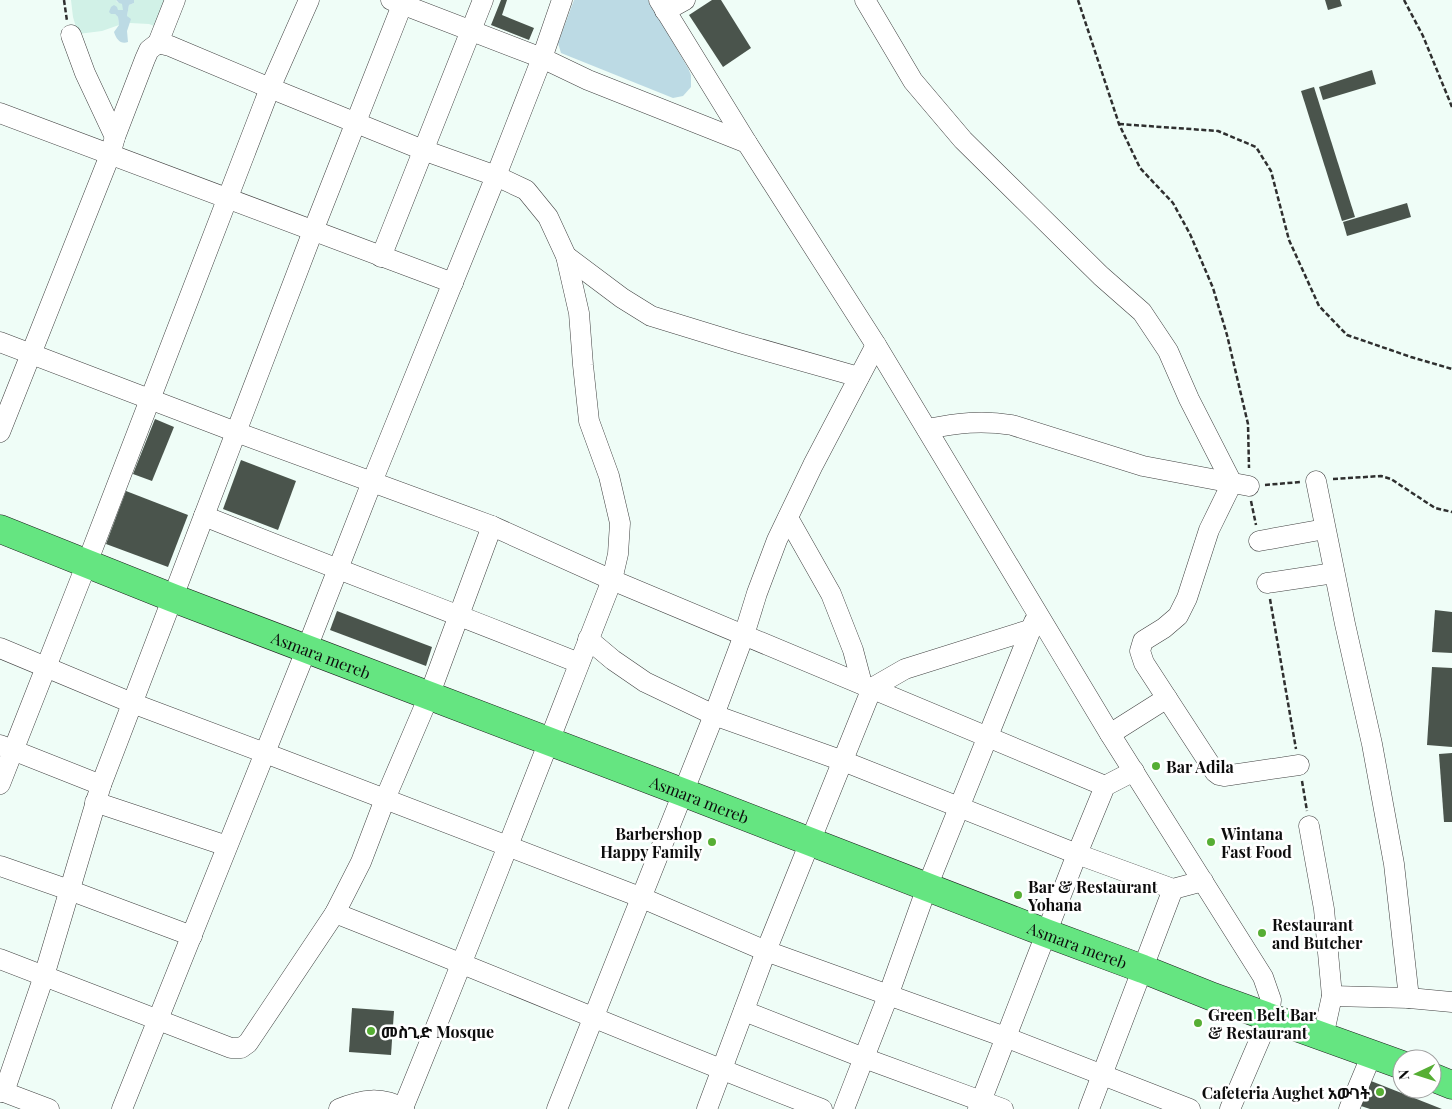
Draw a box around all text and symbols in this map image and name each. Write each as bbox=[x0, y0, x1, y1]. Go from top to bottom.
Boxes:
street label: Asmara mereb bbox=[268, 626, 374, 683]
place label: Bar Adila bbox=[1166, 756, 1235, 777]
marker: Bar Adila bbox=[1150, 760, 1162, 772]
street label: Asmara mereb bbox=[646, 770, 752, 828]
place label: Barbershop Happy Family bbox=[600, 823, 703, 862]
place label: Wintana Fast Food bbox=[1220, 823, 1292, 862]
marker: Barbershop Happy Family bbox=[706, 836, 718, 848]
marker: Wintana Fast Food bbox=[1205, 836, 1217, 848]
place label: Bar & Restaurant Yohana bbox=[1027, 876, 1158, 915]
marker: Bar & Restaurant Yohana bbox=[1012, 889, 1024, 901]
place label: Restaurant and Butcher bbox=[1272, 914, 1363, 953]
street label: Asmara mereb bbox=[1024, 916, 1130, 973]
marker: Restaurant and Butcher bbox=[1256, 927, 1268, 939]
place label: Green Belt Bar & Restaurant bbox=[1208, 1004, 1317, 1043]
marker: Green Belt Bar & Restaurant bbox=[1192, 1017, 1204, 1029]
place label: መስጊድ Mosque bbox=[381, 1021, 494, 1042]
marker: መስጊድ Mosque bbox=[365, 1025, 377, 1037]
north arrow bbox=[1392, 1049, 1442, 1099]
text: N bbox=[1394, 1069, 1413, 1081]
place label: Cafeteria Aughet አውገት bbox=[1202, 1082, 1370, 1103]
marker: Cafeteria Aughet አውገት bbox=[1374, 1086, 1386, 1098]

